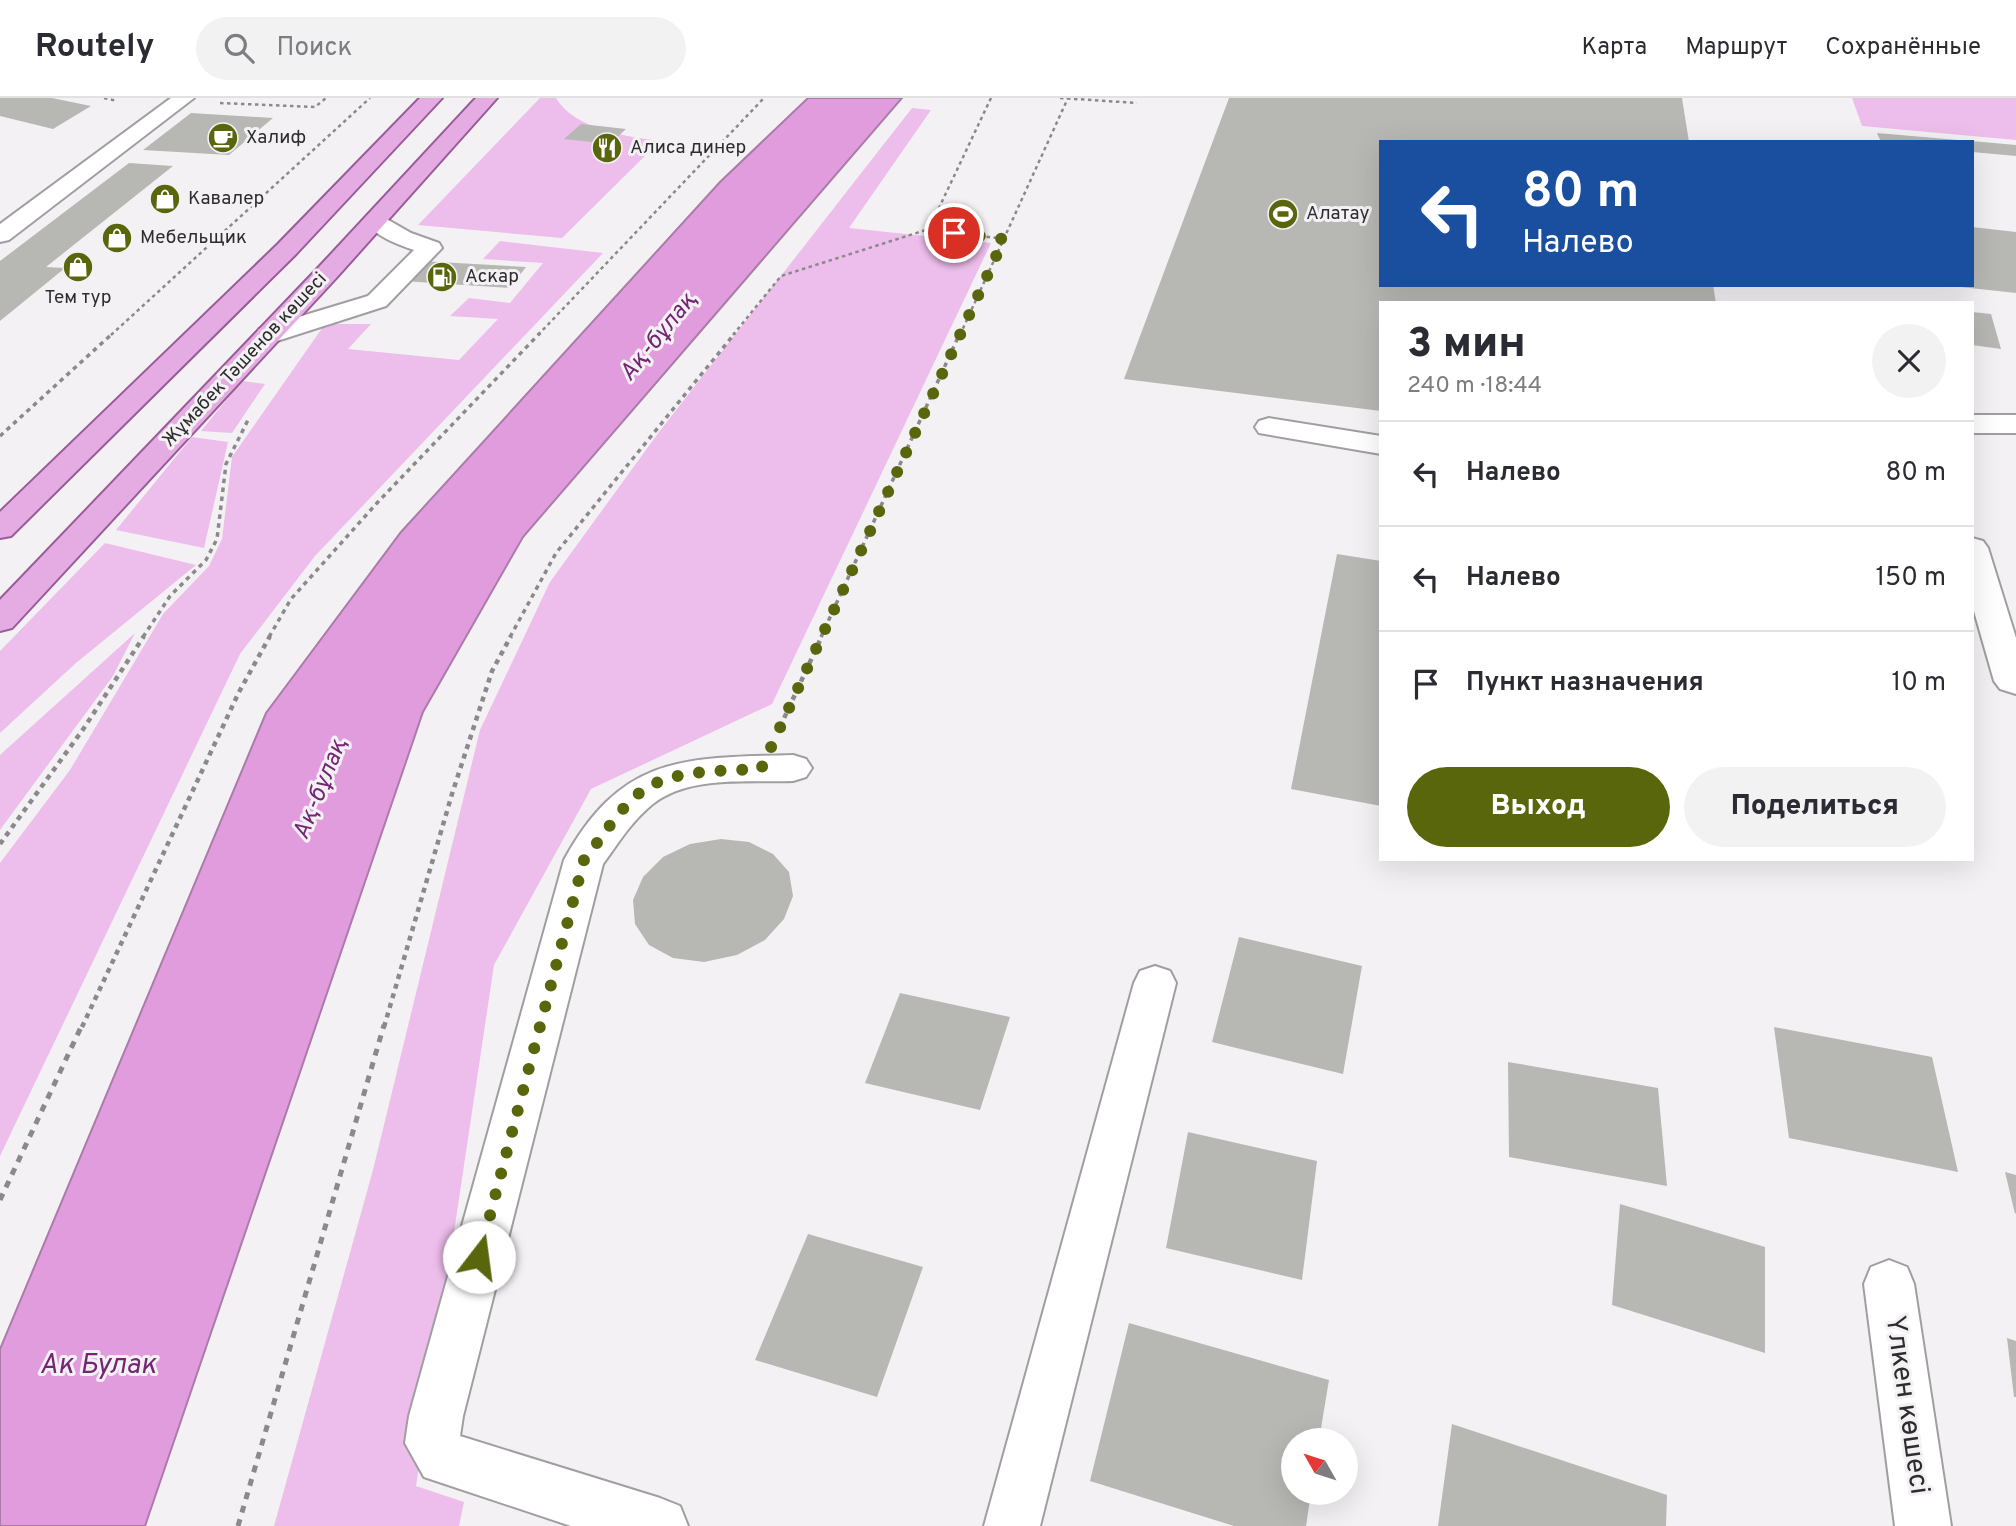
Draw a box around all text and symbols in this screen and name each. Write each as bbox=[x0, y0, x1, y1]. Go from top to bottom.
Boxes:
search box bbox=[196, 17, 686, 80]
text: Routely bbox=[35, 27, 154, 69]
icon: search bbox=[220, 29, 258, 67]
text: Поиск bbox=[276, 32, 352, 65]
text: Карта bbox=[1581, 33, 1647, 63]
text: Маршрут bbox=[1685, 33, 1787, 63]
text: Сохранённые bbox=[1825, 33, 1981, 63]
cafe icon: Халиф bbox=[206, 121, 240, 155]
place label: Халиф bbox=[246, 126, 306, 150]
restaurant icon: Алиса динер bbox=[590, 131, 624, 165]
place label: Алиса динер bbox=[630, 136, 746, 160]
text: 80 m bbox=[1522, 163, 1639, 225]
icon: left bbox=[1407, 168, 1498, 259]
shop icon: Кавалер bbox=[148, 182, 182, 216]
place label: Кавалер bbox=[188, 187, 264, 211]
sports icon: Алатау bbox=[1266, 197, 1300, 231]
place label: Алатау bbox=[1306, 202, 1369, 226]
pin bbox=[924, 203, 984, 263]
icon: arrive bbox=[935, 214, 973, 252]
shop icon: Мебельщик bbox=[100, 221, 134, 255]
text: Налево bbox=[1522, 224, 1634, 264]
place label: Мебельщик bbox=[140, 226, 247, 250]
shop icon: Тем тур bbox=[61, 250, 95, 284]
fuel station icon: Аскар bbox=[425, 260, 459, 294]
place label: Аскар bbox=[465, 265, 519, 289]
street label: Жұмабек Тәшенов көшесі bbox=[158, 268, 332, 452]
place label: Тем тур bbox=[45, 286, 111, 310]
water label: Ақ-бұлақ bbox=[614, 286, 704, 388]
text: 3 мин bbox=[1407, 319, 1526, 372]
button: close bbox=[1872, 324, 1946, 398]
text: 240 m · 18:44 bbox=[1407, 372, 1542, 401]
icon: left bbox=[1407, 455, 1445, 493]
text: Налево bbox=[1466, 457, 1561, 490]
text: 80 m bbox=[1886, 457, 1946, 490]
icon: left bbox=[1407, 560, 1445, 598]
text: Налево bbox=[1466, 562, 1561, 595]
text: 150 m bbox=[1875, 562, 1946, 595]
icon: arrive bbox=[1407, 665, 1445, 703]
text: Пункт назначения bbox=[1466, 667, 1704, 700]
text: 10 m bbox=[1891, 667, 1946, 700]
water label: Ақ-бұлақ bbox=[287, 734, 355, 844]
button: Выход bbox=[1407, 767, 1670, 847]
button: Поделиться bbox=[1684, 767, 1946, 847]
position arrow bbox=[442, 1220, 516, 1294]
street label: Үлкен көшесі bbox=[1876, 1313, 1936, 1497]
water label: Ак Булак bbox=[39, 1348, 158, 1384]
north arrow bbox=[1281, 1428, 1358, 1505]
map controls bbox=[1281, 1428, 1358, 1505]

